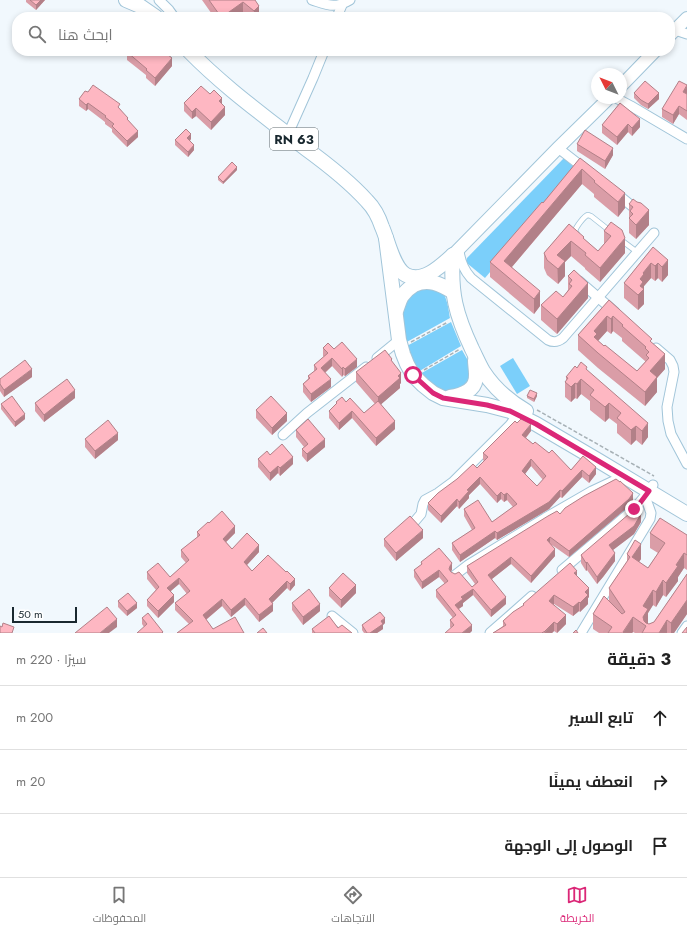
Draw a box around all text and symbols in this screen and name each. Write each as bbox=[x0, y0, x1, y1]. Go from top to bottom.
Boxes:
search box bbox=[12, 12, 675, 56]
icon: search bbox=[26, 23, 48, 45]
text: ابحث هنا bbox=[58, 24, 113, 46]
north arrow bbox=[591, 68, 627, 104]
road number: RN 63 bbox=[270, 128, 318, 150]
route start bbox=[404, 366, 422, 384]
route end bbox=[625, 500, 643, 518]
scale bar bbox=[12, 605, 77, 624]
text: 50 m bbox=[18, 606, 43, 622]
text: 3 دقيقة bbox=[607, 647, 671, 671]
text: سيرًا · 220 m bbox=[16, 650, 86, 669]
text: تابع السير bbox=[569, 707, 633, 729]
icon: ahead bbox=[649, 707, 671, 729]
text: 200 m bbox=[16, 708, 53, 727]
text: انعطف يمينًا bbox=[549, 771, 633, 793]
icon: right bbox=[649, 771, 671, 793]
text: 20 m bbox=[16, 772, 45, 791]
text: الوصول إلى الوجهة bbox=[504, 835, 633, 857]
icon: arrive bbox=[649, 835, 671, 857]
tab: المحفوظات bbox=[93, 884, 146, 928]
tab: الاتجاهات bbox=[331, 884, 375, 928]
tab: الخريطة bbox=[560, 884, 594, 928]

